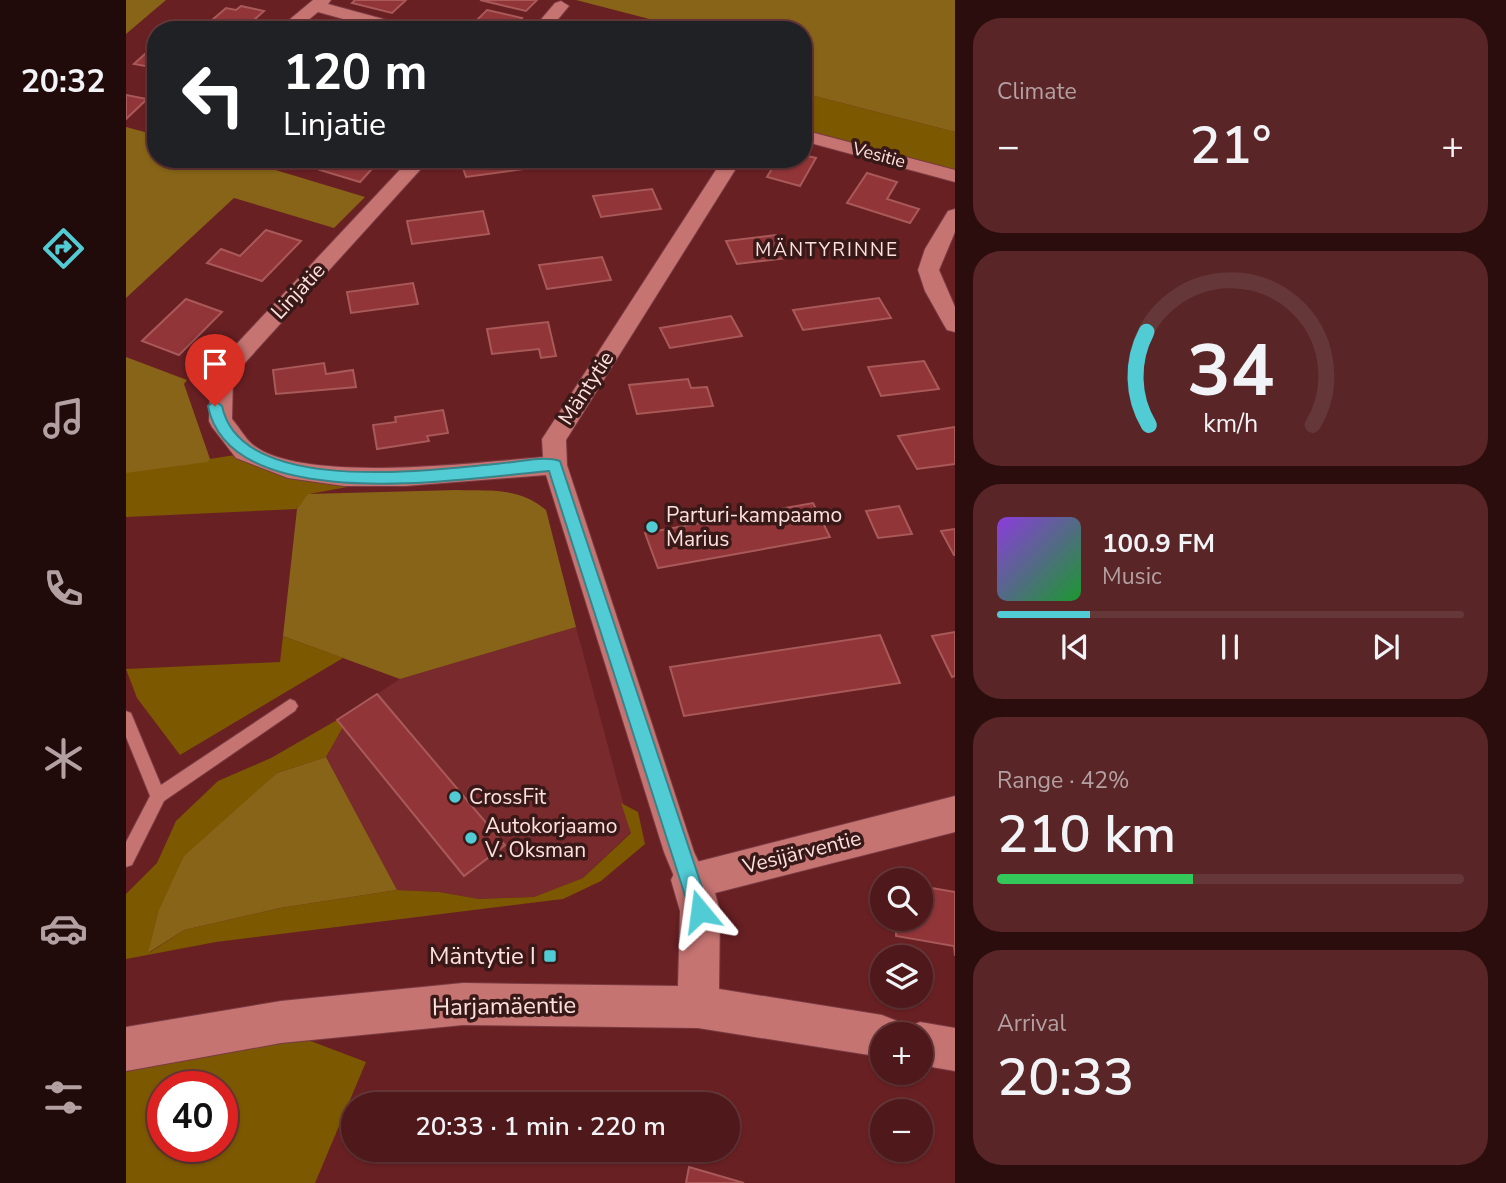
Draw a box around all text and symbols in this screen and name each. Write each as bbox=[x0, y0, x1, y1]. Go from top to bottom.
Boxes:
text: 120 m bbox=[283, 39, 427, 106]
icon: left bbox=[168, 49, 259, 140]
text: 20:32 bbox=[21, 60, 105, 103]
text: Climate bbox=[997, 76, 1077, 107]
text: Linjatie bbox=[283, 103, 386, 146]
text: 21° bbox=[1190, 110, 1271, 181]
text: − bbox=[997, 121, 1020, 172]
text: + bbox=[1441, 121, 1464, 172]
street label: Vesitie bbox=[849, 136, 908, 174]
icon: directions bbox=[39, 224, 88, 273]
district label: MÄNTYRINNE bbox=[755, 237, 899, 263]
street label: Linjatie bbox=[265, 257, 331, 325]
text: 34 bbox=[1187, 321, 1274, 421]
pin bbox=[185, 334, 245, 406]
icon: arrive bbox=[196, 345, 234, 383]
street label: Mäntytie bbox=[552, 346, 620, 430]
icon: music bbox=[39, 394, 88, 443]
text: km/h bbox=[1203, 406, 1258, 440]
place label: Parturi-kampaamo Marius bbox=[666, 501, 842, 553]
marker: Parturi-kampaamo Marius bbox=[644, 519, 660, 535]
text: 100.9 FM bbox=[1102, 526, 1215, 561]
text: Music bbox=[1102, 561, 1162, 592]
icon: phone bbox=[39, 564, 88, 613]
icon: previous bbox=[1056, 628, 1094, 666]
icon: pause bbox=[1211, 628, 1249, 666]
icon: next bbox=[1367, 628, 1405, 666]
icon: climate bbox=[39, 734, 88, 783]
text: Range · 42% bbox=[997, 765, 1129, 796]
place label: CrossFit bbox=[469, 783, 547, 811]
marker: CrossFit bbox=[447, 789, 463, 805]
text: 210 km bbox=[997, 799, 1176, 870]
place label: Autokorjaamo V. Oksman bbox=[484, 812, 617, 864]
street label: Vesijärventie bbox=[739, 824, 864, 880]
marker: Autokorjaamo V. Oksman bbox=[463, 830, 479, 846]
map controls bbox=[870, 868, 933, 1162]
button: search bbox=[870, 868, 933, 931]
position arrow bbox=[663, 874, 737, 948]
icon: car bbox=[39, 904, 88, 953]
place label: Mäntytie I bbox=[429, 940, 536, 972]
button: layers bbox=[870, 945, 933, 1008]
marker: Mäntytie I bbox=[542, 948, 558, 964]
street label: Harjamäentie bbox=[432, 989, 576, 1023]
text: Arrival bbox=[997, 1008, 1066, 1039]
button: + bbox=[870, 1022, 933, 1085]
text: 20:33 bbox=[997, 1042, 1134, 1113]
speed limit sign: 40 bbox=[147, 1071, 238, 1162]
icon: filters bbox=[39, 1073, 88, 1122]
button: − bbox=[870, 1099, 933, 1162]
text: 20:33 · 1 min · 220 m bbox=[415, 1109, 666, 1144]

